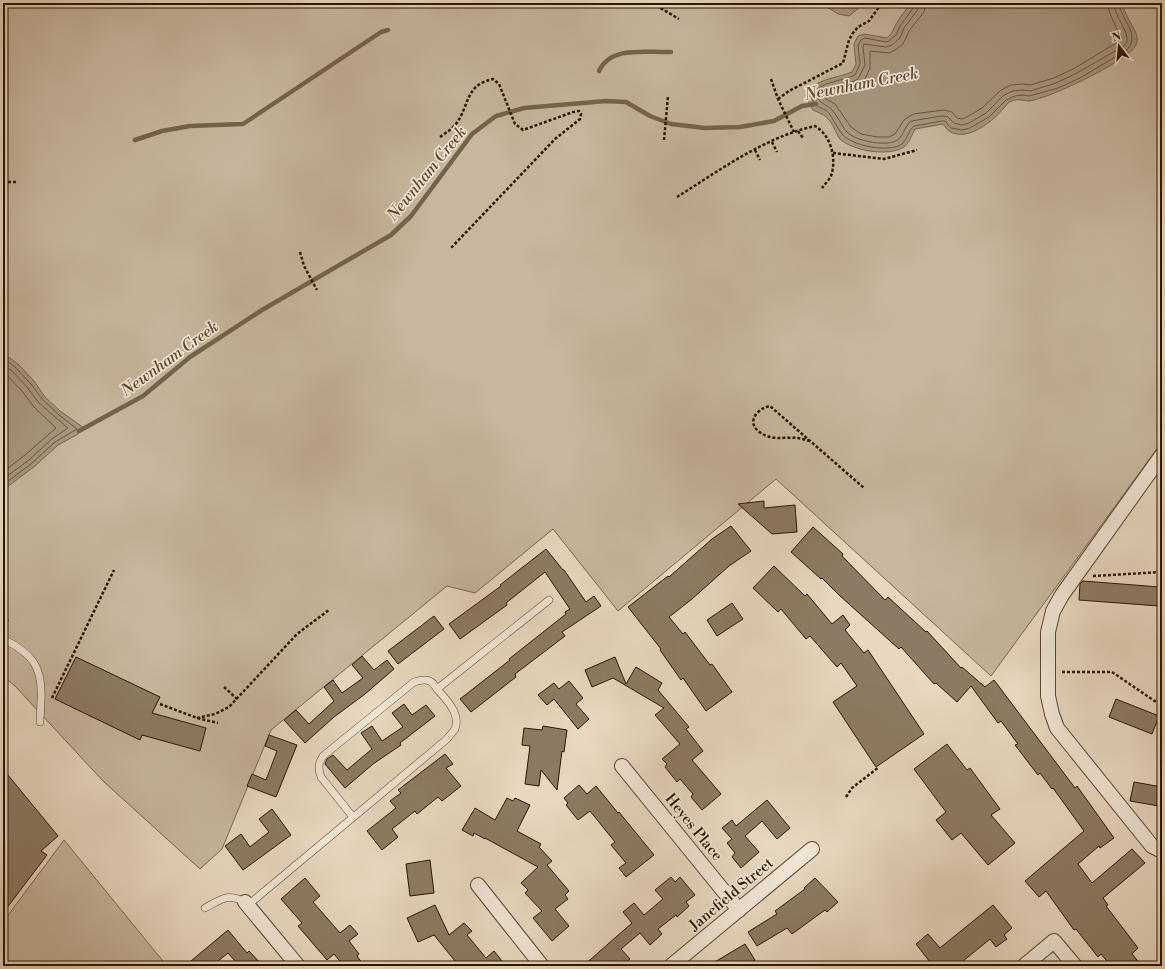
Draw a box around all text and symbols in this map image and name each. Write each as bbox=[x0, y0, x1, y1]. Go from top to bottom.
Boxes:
north arrow bbox=[1099, 26, 1139, 66]
text: N bbox=[1110, 29, 1123, 45]
water label: Newnham Creek bbox=[802, 63, 920, 105]
water label: Newnham Creek bbox=[382, 122, 471, 226]
water label: Newnham Creek bbox=[116, 317, 222, 401]
street label: Heyes Place bbox=[661, 790, 727, 865]
street label: Janefield Street bbox=[685, 853, 778, 936]

